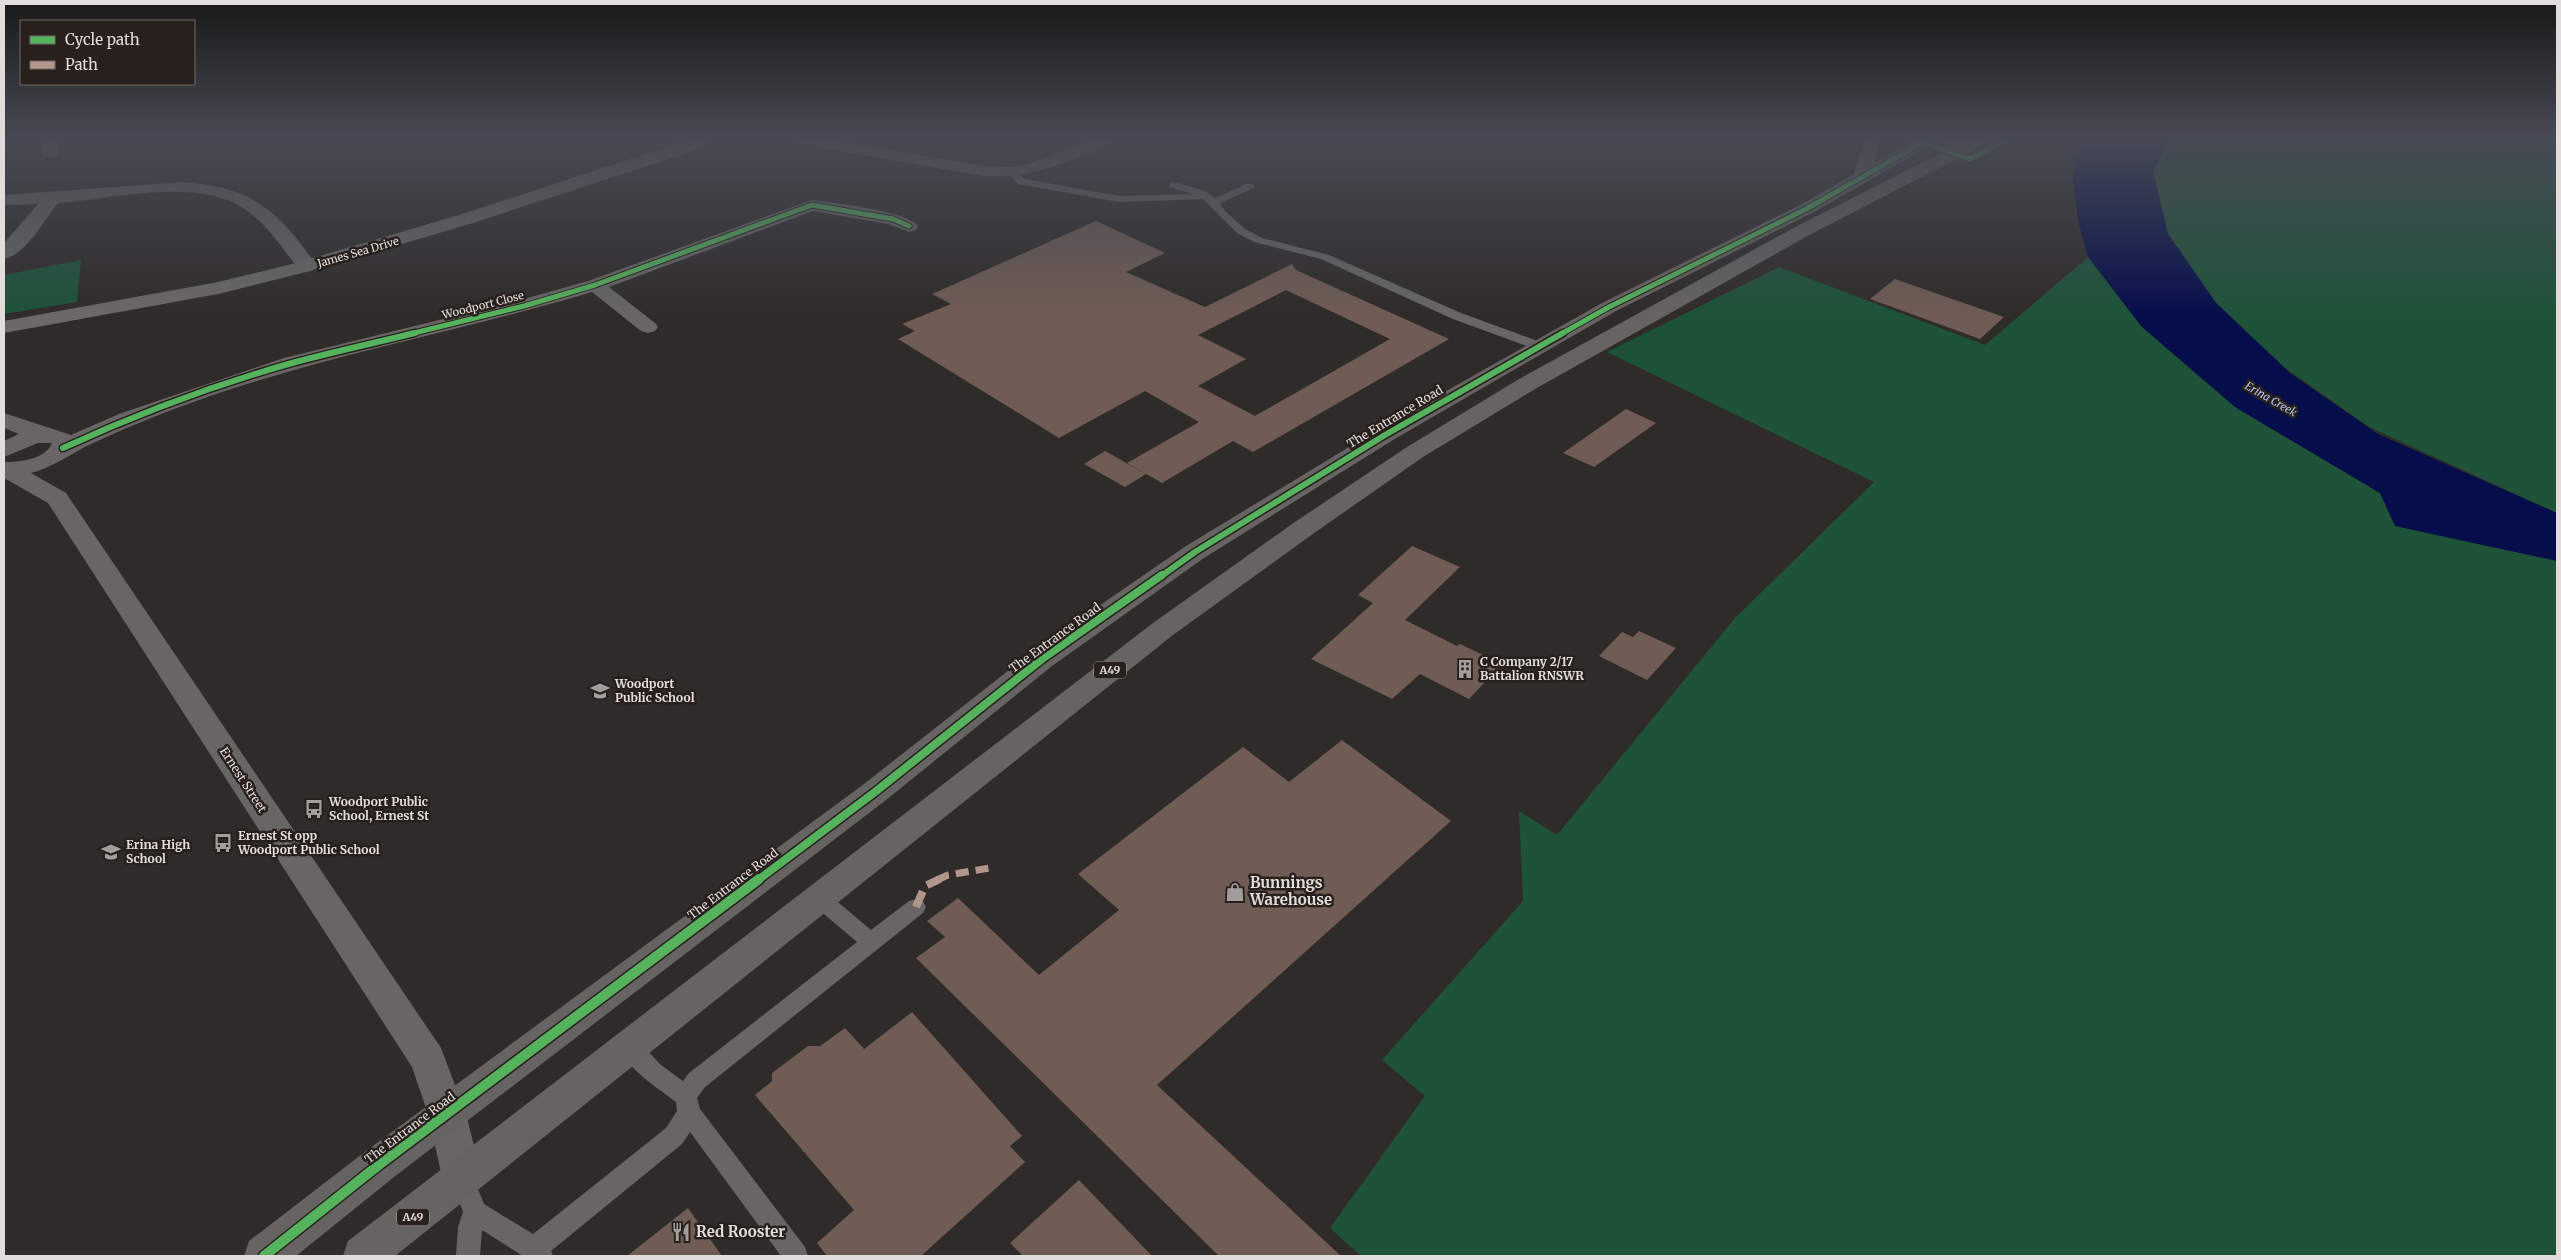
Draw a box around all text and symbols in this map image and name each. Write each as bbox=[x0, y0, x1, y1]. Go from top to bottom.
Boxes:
legend bbox=[20, 20, 195, 85]
text: Cycle path bbox=[65, 30, 140, 49]
text: Path bbox=[65, 55, 98, 74]
street label: James Sea Drive bbox=[315, 234, 400, 271]
street label: Woodport Close bbox=[440, 288, 526, 322]
water label: Erina Creek bbox=[2243, 379, 2299, 419]
street label: The Entrance Road bbox=[1344, 382, 1445, 451]
street label: The Entrance Road bbox=[1006, 599, 1103, 676]
place label: C Company 2/17 Battalion RNSWR bbox=[1480, 654, 1584, 683]
building icon: C Company 2/17 Battalion RNSWR bbox=[1454, 658, 1476, 680]
road number: A49 bbox=[1094, 662, 1126, 678]
place label: Woodport Public School bbox=[614, 676, 695, 705]
school or university icon: Woodport Public School bbox=[589, 680, 611, 702]
street label: Ernest Street bbox=[217, 744, 270, 816]
place label: Woodport Public School, Ernest St bbox=[328, 794, 429, 823]
bus stop icon: Woodport Public School, Ernest St bbox=[303, 798, 325, 820]
place label: Ernest St opp Woodport Public School bbox=[237, 828, 380, 857]
bus stop icon: Ernest St opp Woodport Public School bbox=[212, 832, 234, 854]
place label: Erina High School bbox=[126, 837, 190, 866]
school or university icon: Erina High School bbox=[100, 841, 122, 863]
street label: The Entrance Road bbox=[685, 845, 781, 922]
place label: Bunnings Warehouse bbox=[1249, 873, 1332, 909]
shop icon: Bunnings Warehouse bbox=[1224, 881, 1246, 903]
street label: The Entrance Road bbox=[362, 1089, 458, 1166]
road number: A49 bbox=[397, 1208, 429, 1226]
restaurant icon: Red Rooster bbox=[670, 1221, 692, 1243]
place label: Red Rooster bbox=[696, 1222, 785, 1241]

